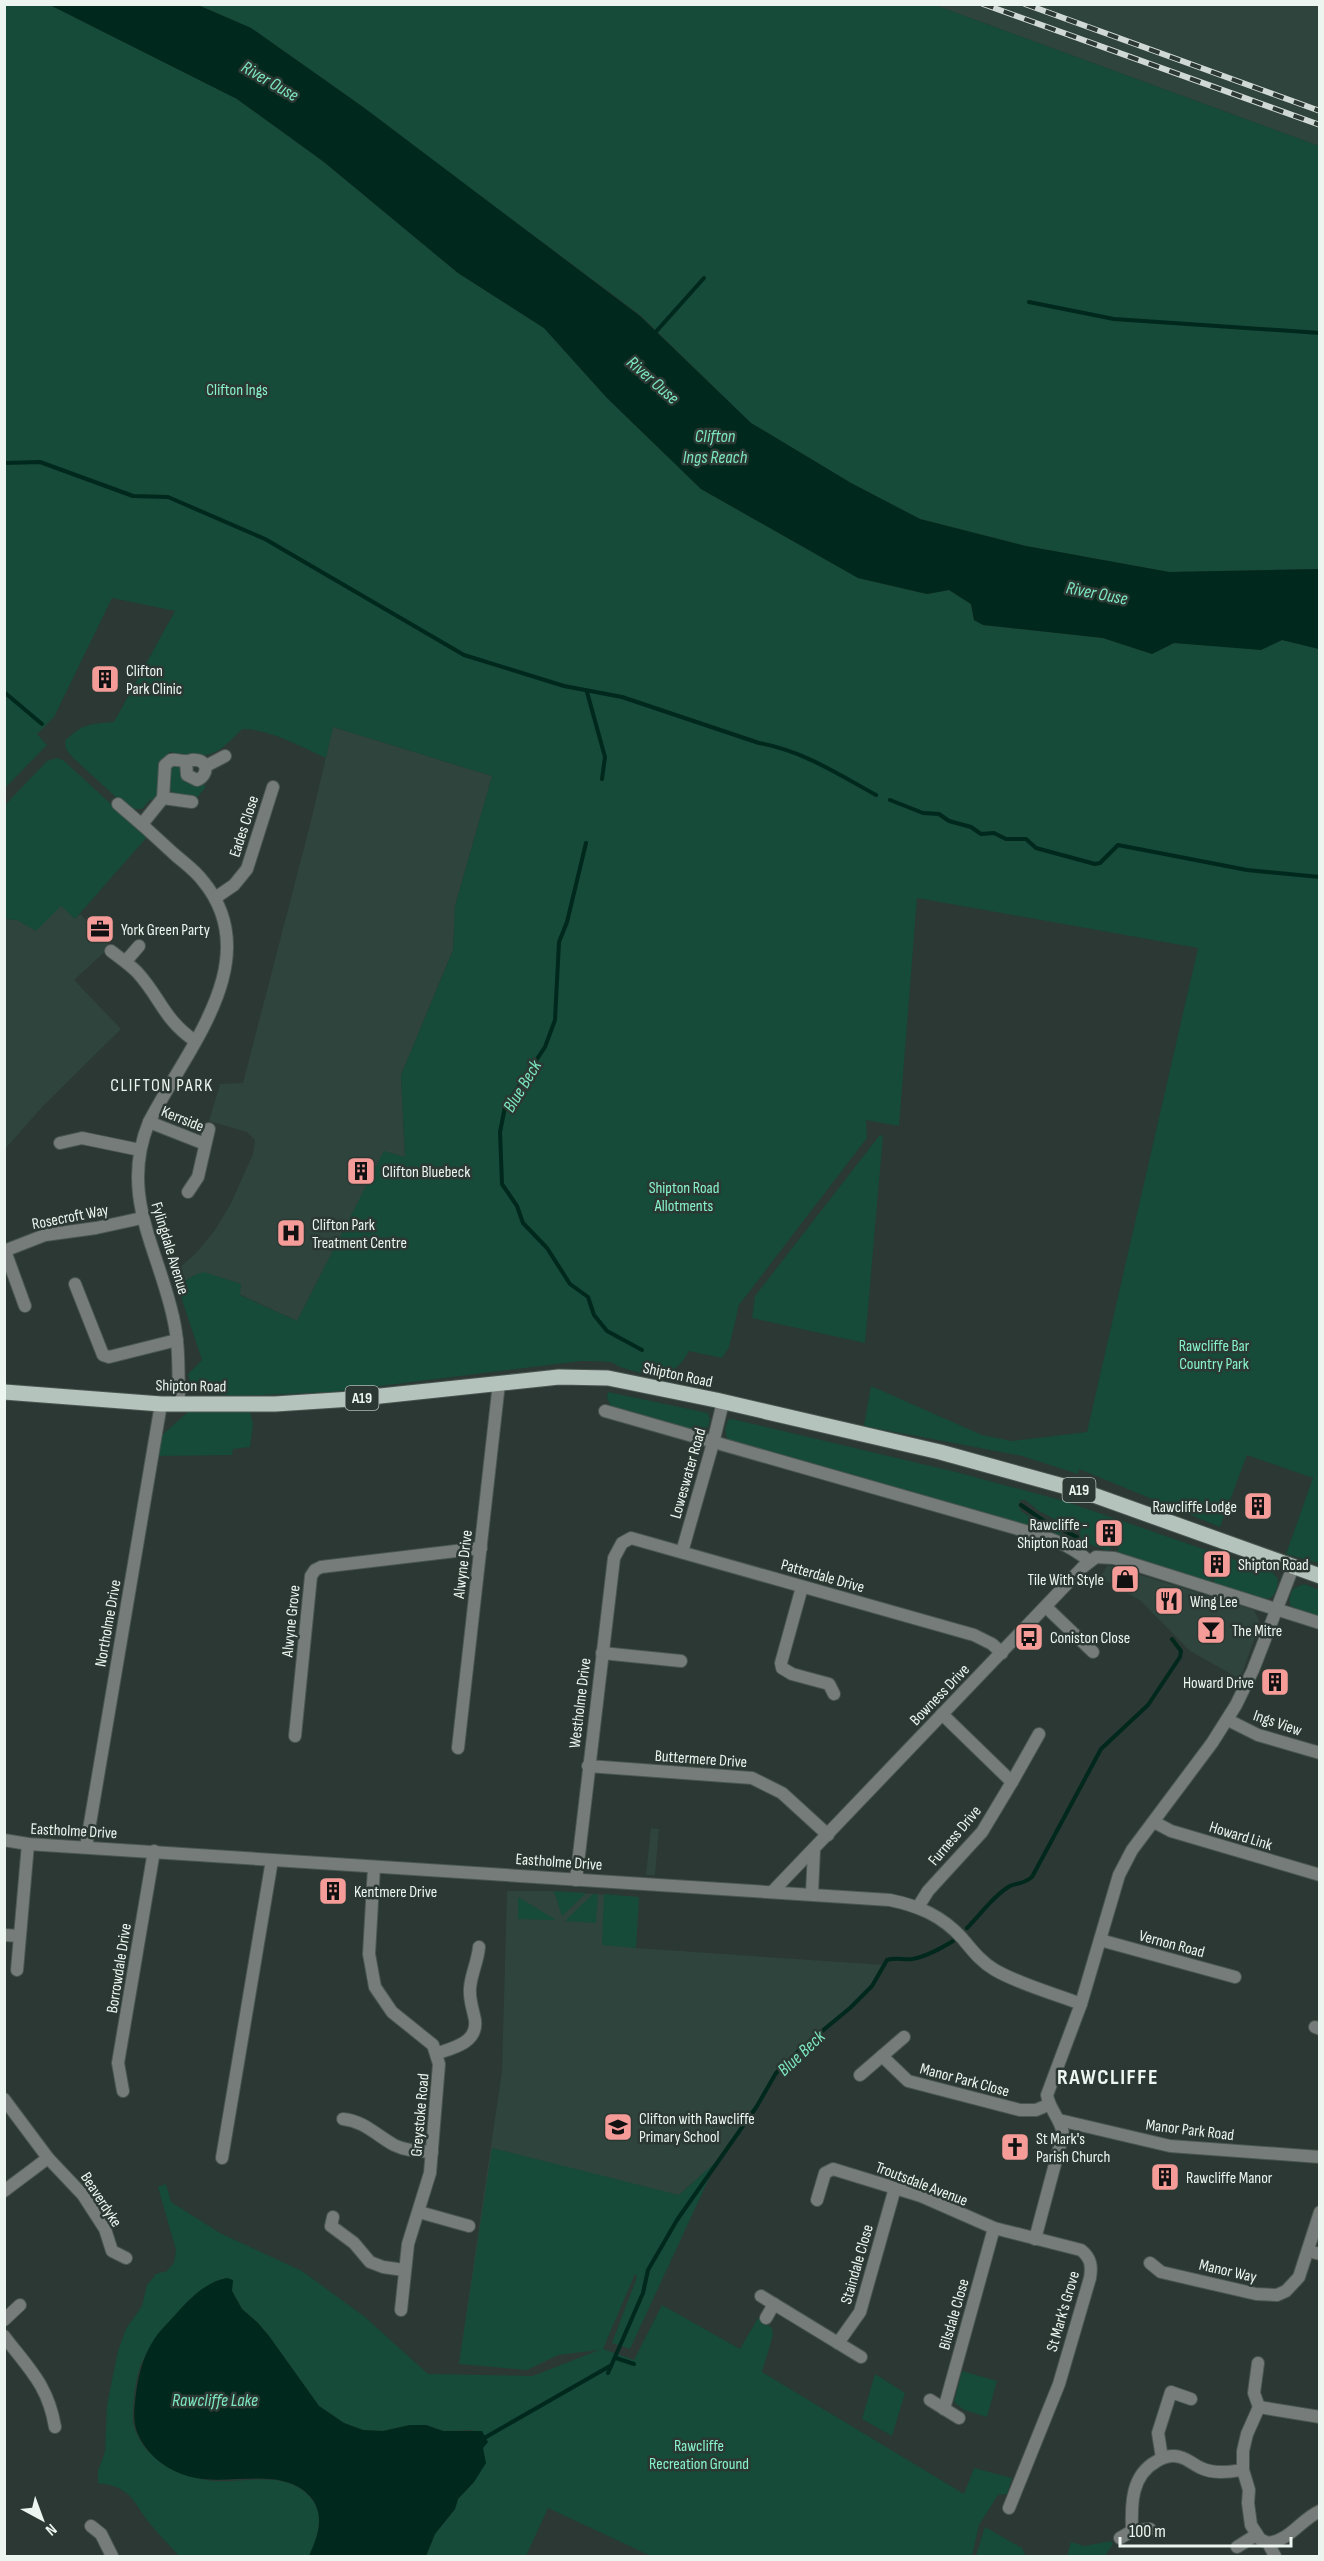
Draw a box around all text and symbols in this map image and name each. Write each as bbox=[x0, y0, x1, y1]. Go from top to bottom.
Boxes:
water label: River Ouse bbox=[237, 57, 302, 106]
water label: River Ouse bbox=[622, 352, 683, 409]
park label: Clifton Ings bbox=[206, 381, 268, 400]
water label: Clifton Ings Reach bbox=[683, 426, 748, 468]
water label: River Ouse bbox=[1064, 577, 1130, 610]
place label: Clifton Park Clinic bbox=[126, 662, 182, 699]
building icon: Clifton Park Clinic bbox=[89, 663, 121, 695]
street label: Eades Close bbox=[226, 793, 263, 860]
office icon: York Green Party bbox=[84, 913, 116, 945]
place label: York Green Party bbox=[121, 921, 210, 940]
water label: Blue Beck bbox=[499, 1055, 547, 1116]
district label: CLIFTON PARK bbox=[110, 1075, 214, 1096]
street label: Kerrside bbox=[158, 1102, 206, 1136]
building icon: Clifton Bluebeck bbox=[345, 1155, 377, 1187]
place label: Clifton Bluebeck bbox=[382, 1163, 470, 1182]
park label: Shipton Road Allotments bbox=[649, 1179, 719, 1216]
street label: Fylingdale Avenue bbox=[147, 1200, 193, 1297]
street label: Rosecroft Way bbox=[30, 1201, 110, 1234]
place label: Clifton Park Treatment Centre bbox=[312, 1216, 407, 1253]
hospital icon: Clifton Park Treatment Centre bbox=[275, 1217, 307, 1249]
park label: Rawcliffe Bar Country Park bbox=[1179, 1337, 1250, 1374]
street label: Shipton Road bbox=[641, 1359, 714, 1392]
street label: Shipton Road bbox=[155, 1376, 227, 1397]
road number: A19 bbox=[346, 1386, 378, 1410]
street label: Loweswater Road bbox=[666, 1426, 710, 1521]
road number: A19 bbox=[1062, 1478, 1096, 1502]
building icon: Rawcliffe Lodge bbox=[1242, 1490, 1274, 1522]
place label: Rawcliffe Lodge bbox=[1153, 1498, 1237, 1517]
place label: Rawcliffe - Shipton Road bbox=[1017, 1516, 1088, 1553]
building icon: Rawcliffe - Shipton Road bbox=[1093, 1517, 1125, 1549]
street label: Alwyne Drive bbox=[450, 1529, 477, 1601]
building icon: Shipton Road bbox=[1201, 1548, 1233, 1580]
street label: Patterdale Drive bbox=[779, 1555, 866, 1597]
place label: Shipton Road bbox=[1238, 1556, 1309, 1575]
shop icon: Tile With Style bbox=[1109, 1563, 1141, 1595]
place label: Tile With Style bbox=[1028, 1571, 1104, 1590]
street label: Northolme Drive bbox=[91, 1578, 125, 1668]
street label: Alwyne Grove bbox=[278, 1584, 305, 1659]
restaurant icon: Wing Lee bbox=[1153, 1585, 1185, 1617]
place label: Wing Lee bbox=[1190, 1593, 1238, 1612]
bar icon: The Mitre bbox=[1195, 1614, 1227, 1646]
bus stop icon: Coniston Close bbox=[1013, 1621, 1045, 1653]
place label: The Mitre bbox=[1232, 1622, 1282, 1641]
place label: Coniston Close bbox=[1050, 1629, 1130, 1648]
street label: Westholme Drive bbox=[566, 1657, 595, 1749]
street label: Bowness Drive bbox=[906, 1660, 974, 1730]
building icon: Howard Drive bbox=[1259, 1666, 1291, 1698]
place label: Howard Drive bbox=[1183, 1674, 1254, 1693]
street label: Ings View bbox=[1251, 1706, 1304, 1741]
street label: Buttermere Drive bbox=[654, 1747, 748, 1772]
street label: Furness Drive bbox=[925, 1802, 986, 1870]
street label: Howard Link bbox=[1207, 1818, 1274, 1855]
street label: Eastholme Drive bbox=[30, 1820, 118, 1843]
street label: Eastholme Drive bbox=[515, 1850, 603, 1875]
building icon: Kentmere Drive bbox=[317, 1875, 349, 1907]
place label: Kentmere Drive bbox=[354, 1883, 437, 1902]
street label: Borrowdale Drive bbox=[103, 1922, 136, 2015]
street label: Vernon Road bbox=[1137, 1927, 1207, 1962]
water label: Blue Beck bbox=[773, 2025, 830, 2080]
street label: Manor Park Close bbox=[918, 2059, 1011, 2102]
district label: RAWCLIFFE bbox=[1057, 2064, 1159, 2091]
street label: Greystoke Road bbox=[407, 2073, 434, 2158]
place label: Clifton with Rawcliffe Primary School bbox=[639, 2110, 755, 2147]
school or university icon: Clifton with Rawcliffe Primary School bbox=[602, 2111, 634, 2143]
street label: Manor Park Road bbox=[1145, 2116, 1235, 2145]
place label: St Mark's Parish Church bbox=[1036, 2130, 1110, 2167]
church icon: St Mark's Parish Church bbox=[999, 2131, 1031, 2163]
street label: Troutsdale Avenue bbox=[873, 2158, 970, 2211]
building icon: Rawcliffe Manor bbox=[1149, 2161, 1181, 2193]
street label: Beaverdyke bbox=[76, 2169, 125, 2231]
place label: Rawcliffe Manor bbox=[1186, 2169, 1273, 2188]
street label: Staindale Close bbox=[837, 2222, 878, 2306]
street label: Manor Way bbox=[1197, 2256, 1258, 2287]
street label: St Mark's Grove bbox=[1043, 2269, 1084, 2354]
street label: Bilsdale Close bbox=[935, 2277, 974, 2352]
water label: Rawcliffe Lake bbox=[172, 2390, 258, 2411]
park label: Rawcliffe Recreation Ground bbox=[649, 2437, 749, 2474]
north arrow bbox=[12, 2489, 72, 2549]
scale bar bbox=[1120, 2510, 1291, 2548]
text: N bbox=[41, 2519, 60, 2539]
text: 100 m bbox=[1129, 2521, 1166, 2542]

